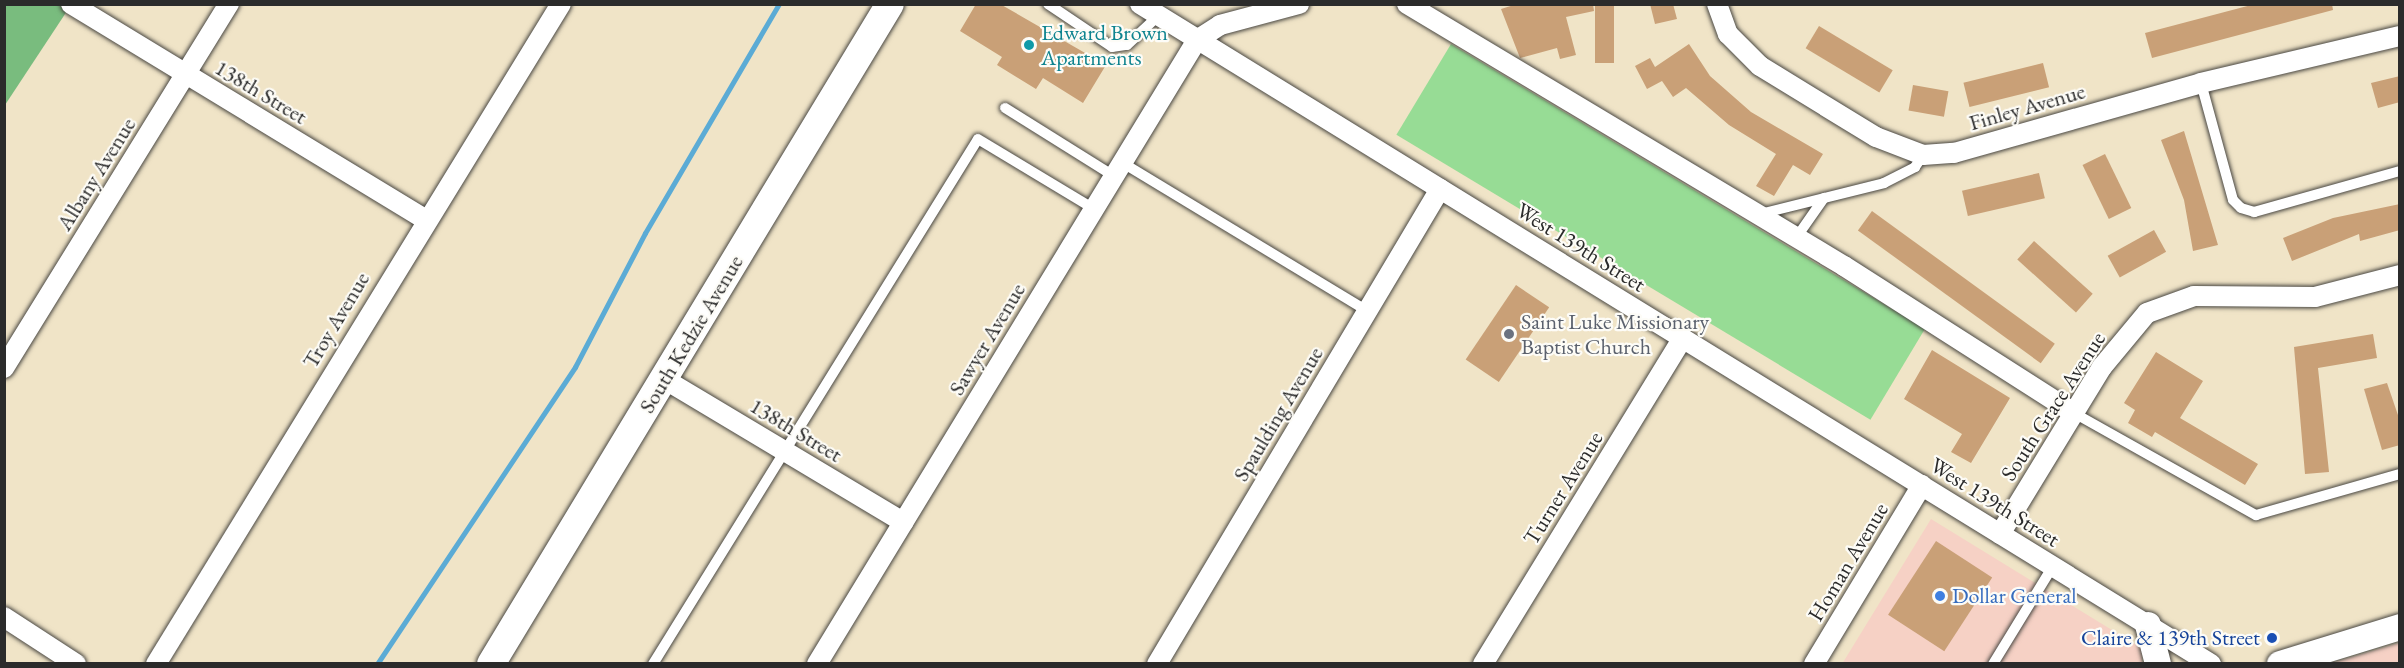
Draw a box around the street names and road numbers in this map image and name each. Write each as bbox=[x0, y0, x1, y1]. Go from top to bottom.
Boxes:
street label: 138th Street bbox=[210, 54, 312, 130]
street label: Finley Avenue bbox=[1966, 78, 2088, 136]
street label: Albany Avenue bbox=[51, 113, 141, 235]
street label: West 139th Street bbox=[1511, 197, 1651, 297]
street label: South Kedzie Avenue bbox=[633, 250, 749, 418]
street label: Troy Avenue bbox=[297, 267, 375, 373]
street label: Sawyer Avenue bbox=[943, 278, 1031, 400]
street label: South Grace Avenue bbox=[1995, 327, 2111, 485]
street label: Spaulding Avenue bbox=[1228, 342, 1328, 486]
street label: 138th Street bbox=[745, 392, 847, 468]
street label: Turner Avenue bbox=[1518, 426, 1608, 550]
street label: West 139th Street bbox=[1925, 452, 2065, 552]
street label: Homan Avenue bbox=[1802, 498, 1894, 626]

